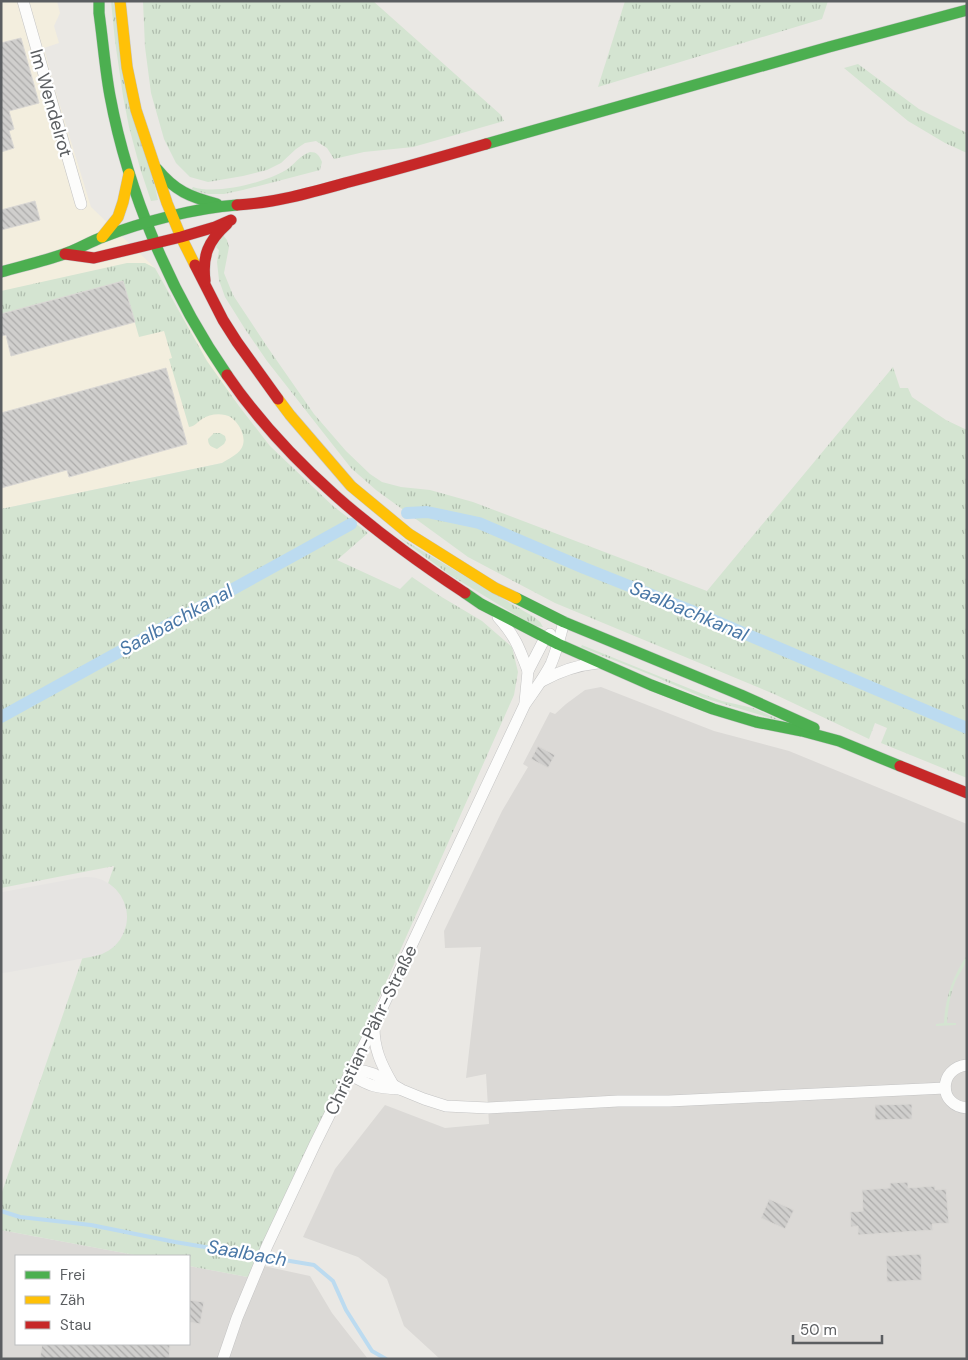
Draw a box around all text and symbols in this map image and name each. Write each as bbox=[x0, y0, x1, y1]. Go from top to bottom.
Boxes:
street label: Im Wendelrot bbox=[24, 46, 78, 160]
water label: Saalbachkanal bbox=[626, 575, 752, 647]
water label: Saalbachkanal bbox=[115, 578, 238, 661]
street label: Christian-Pähr-Straße bbox=[319, 941, 423, 1119]
water label: Saalbach bbox=[205, 1234, 289, 1272]
legend bbox=[15, 1255, 190, 1345]
text: Frei bbox=[60, 1265, 85, 1285]
text: Zäh bbox=[60, 1290, 85, 1310]
scale bar bbox=[793, 1312, 882, 1344]
text: Stau bbox=[60, 1315, 91, 1335]
text: 50 m bbox=[800, 1320, 837, 1340]

